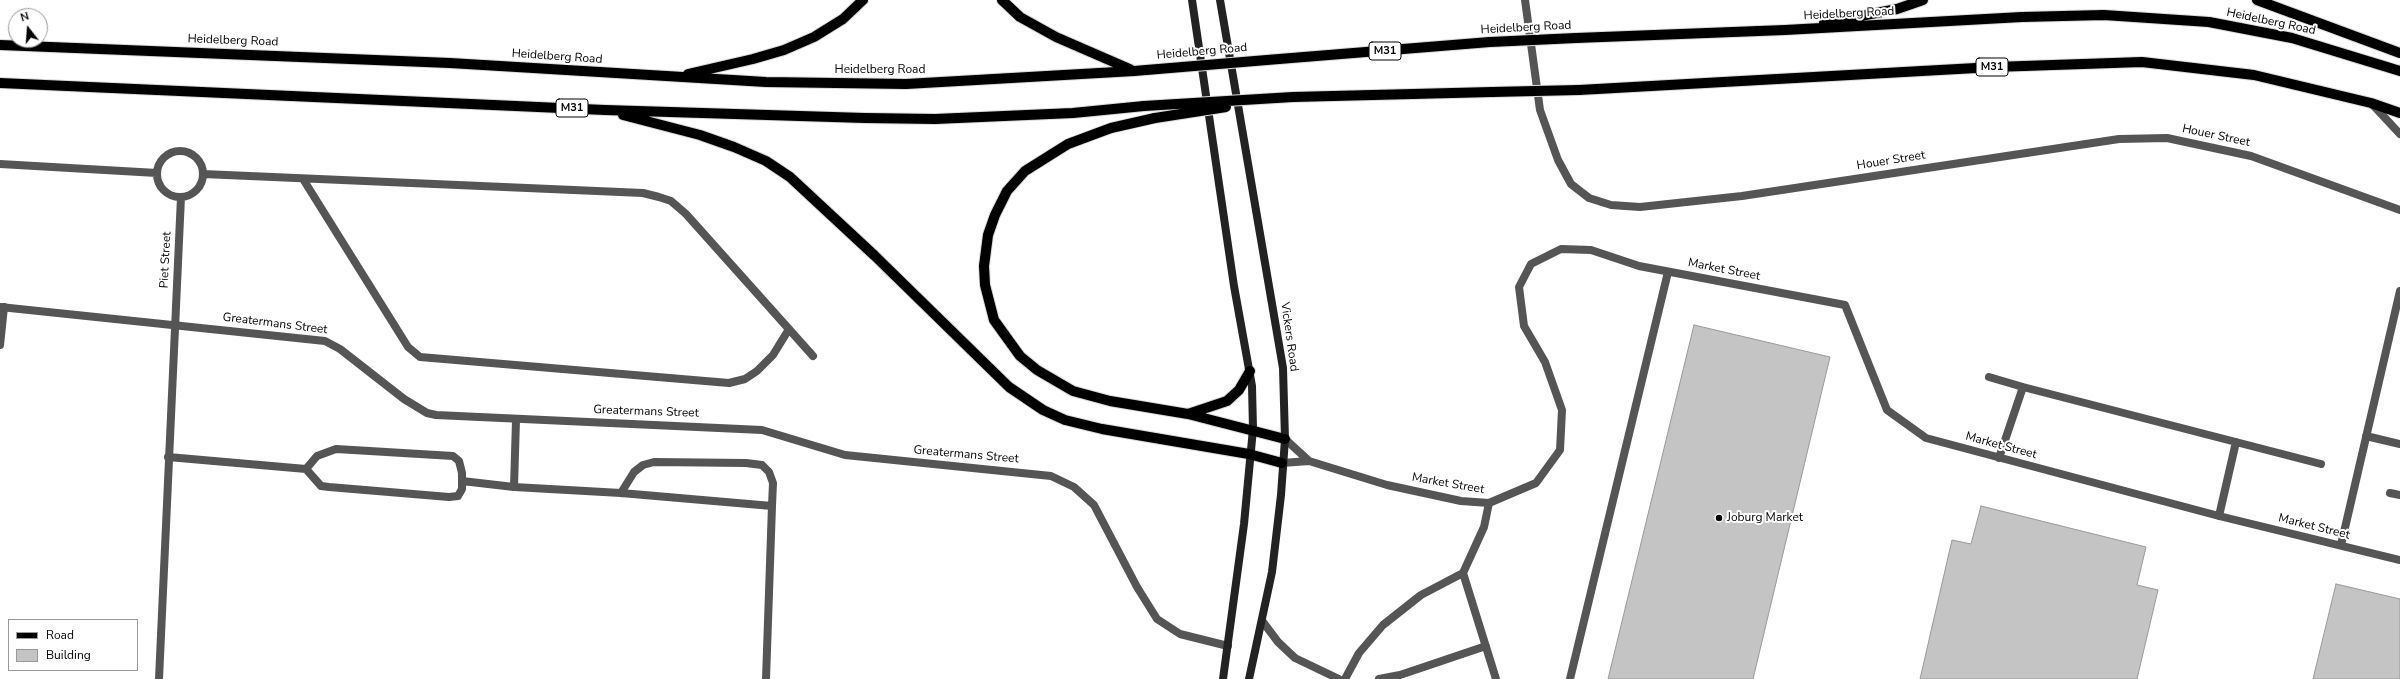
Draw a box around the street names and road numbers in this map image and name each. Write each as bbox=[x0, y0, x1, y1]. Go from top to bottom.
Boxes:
street label: Heidelberg Road bbox=[1803, 4, 1895, 24]
street label: Heidelberg Road bbox=[2225, 6, 2317, 38]
street label: Heidelberg Road bbox=[1480, 18, 1572, 38]
street label: Heidelberg Road bbox=[187, 32, 279, 50]
street label: Heidelberg Road bbox=[1156, 41, 1248, 63]
road number: M31 bbox=[1369, 42, 1401, 60]
street label: Heidelberg Road bbox=[511, 47, 603, 67]
road number: M31 bbox=[1976, 58, 2008, 76]
street label: Heidelberg Road bbox=[835, 63, 925, 77]
road number: M31 bbox=[556, 99, 588, 117]
street label: Houer Street bbox=[2181, 122, 2251, 150]
street label: Houer Street bbox=[1856, 148, 1926, 174]
street label: Piet Street bbox=[157, 231, 175, 289]
street label: Market Street bbox=[1687, 256, 1761, 284]
street label: Vickers Road bbox=[1277, 301, 1301, 373]
street label: Greatermans Street bbox=[222, 310, 328, 338]
street label: Greatermans Street bbox=[593, 403, 699, 421]
street label: Market Street bbox=[1964, 430, 2038, 462]
street label: Greatermans Street bbox=[913, 443, 1019, 467]
street label: Market Street bbox=[1411, 471, 1485, 497]
street label: Market Street bbox=[2277, 511, 2351, 543]

